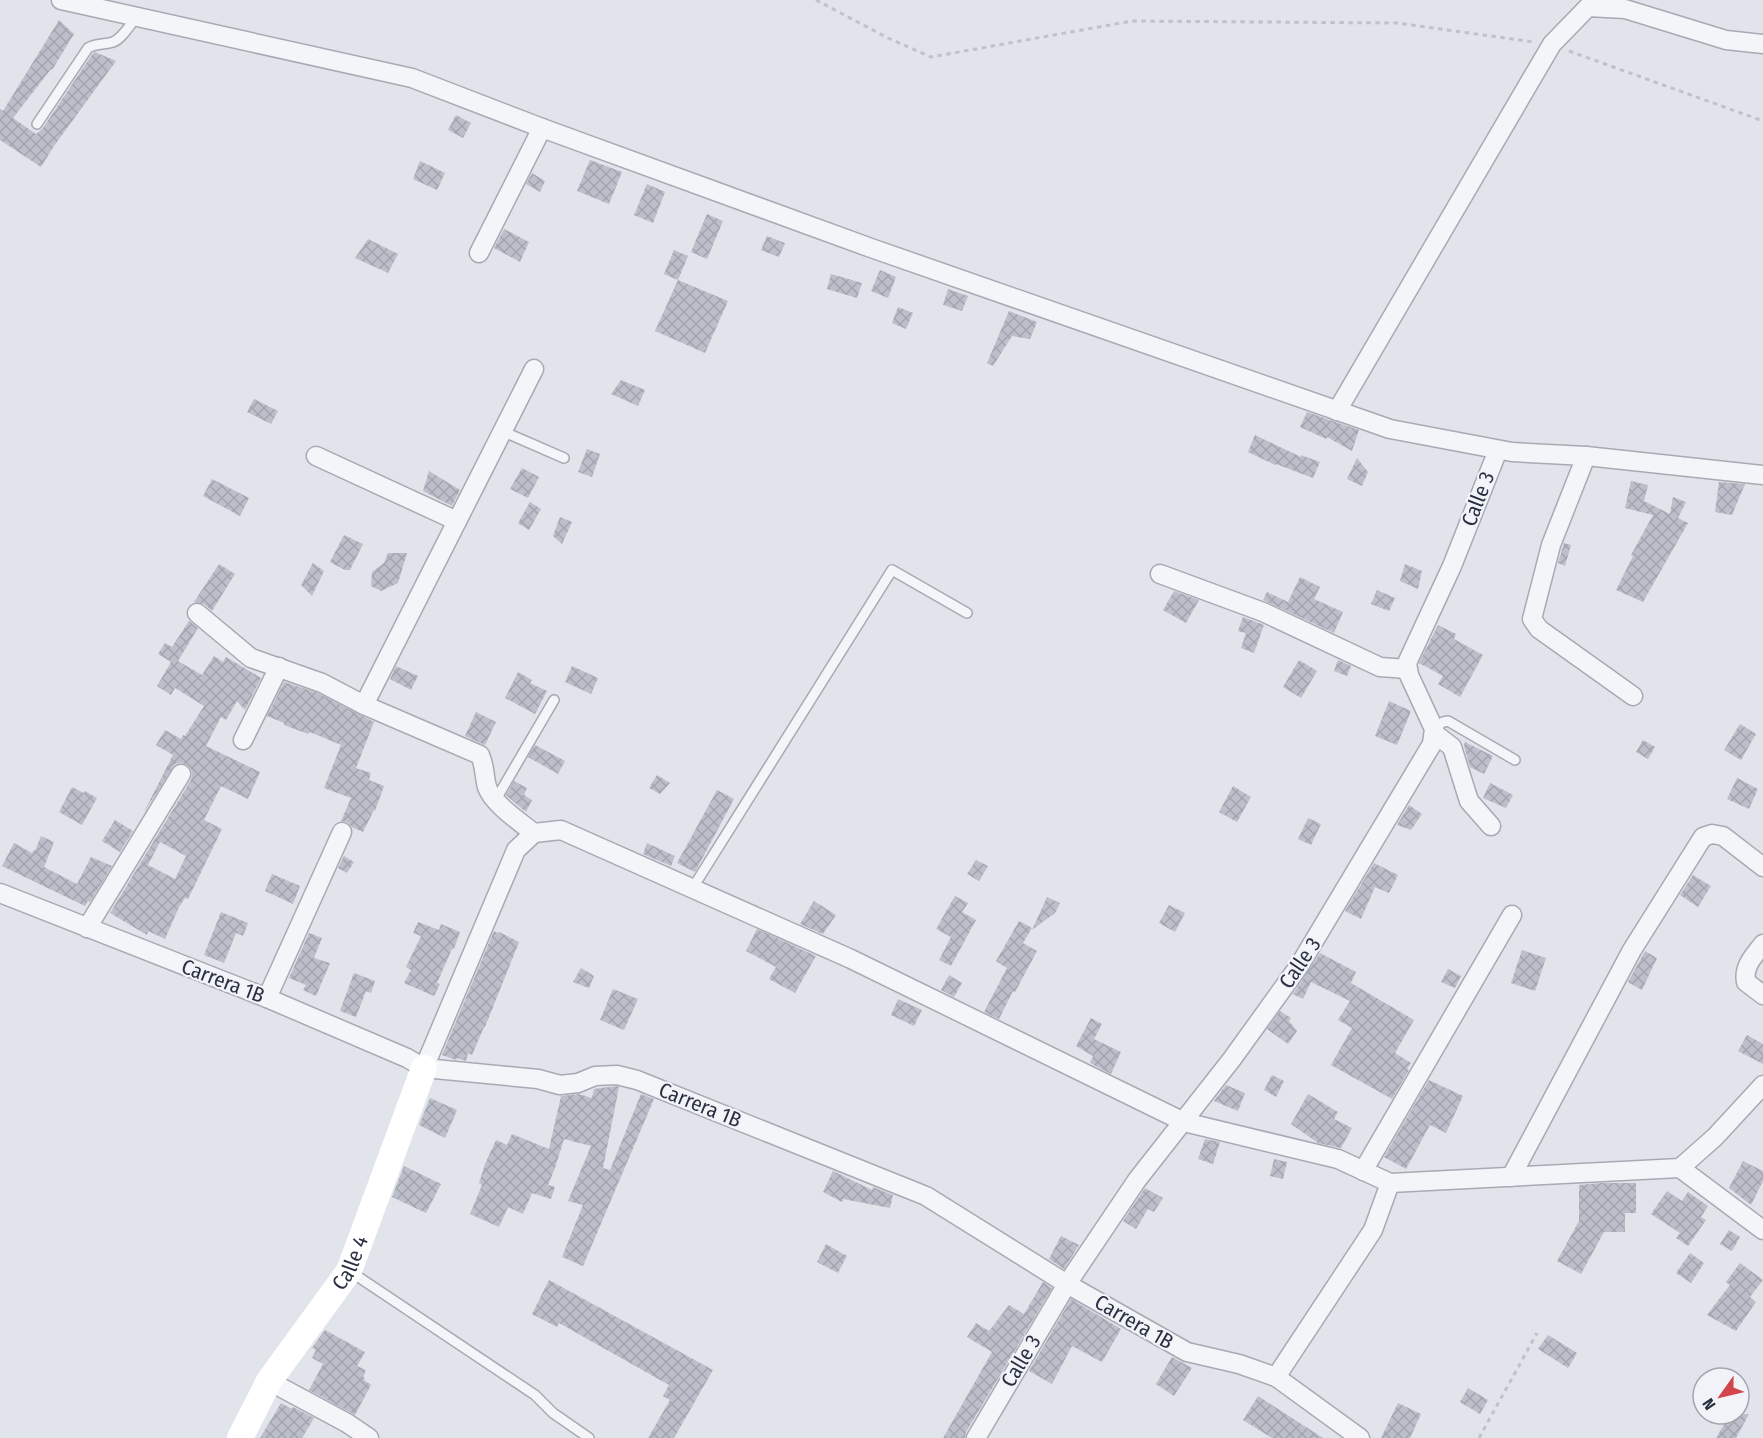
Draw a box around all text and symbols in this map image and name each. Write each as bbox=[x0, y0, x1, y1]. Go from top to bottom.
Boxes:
street label: Calle 3 bbox=[1456, 468, 1500, 530]
street label: Calle 3 bbox=[1273, 932, 1327, 994]
street label: Carrera 1B bbox=[178, 953, 268, 1009]
street label: Carrera 1B bbox=[655, 1077, 745, 1133]
street label: Calle 4 bbox=[326, 1232, 374, 1295]
street label: Carrera 1B bbox=[1090, 1289, 1178, 1355]
street label: Calle 3 bbox=[995, 1330, 1047, 1392]
north arrow bbox=[1691, 1366, 1751, 1426]
text: N bbox=[1698, 1395, 1720, 1413]

